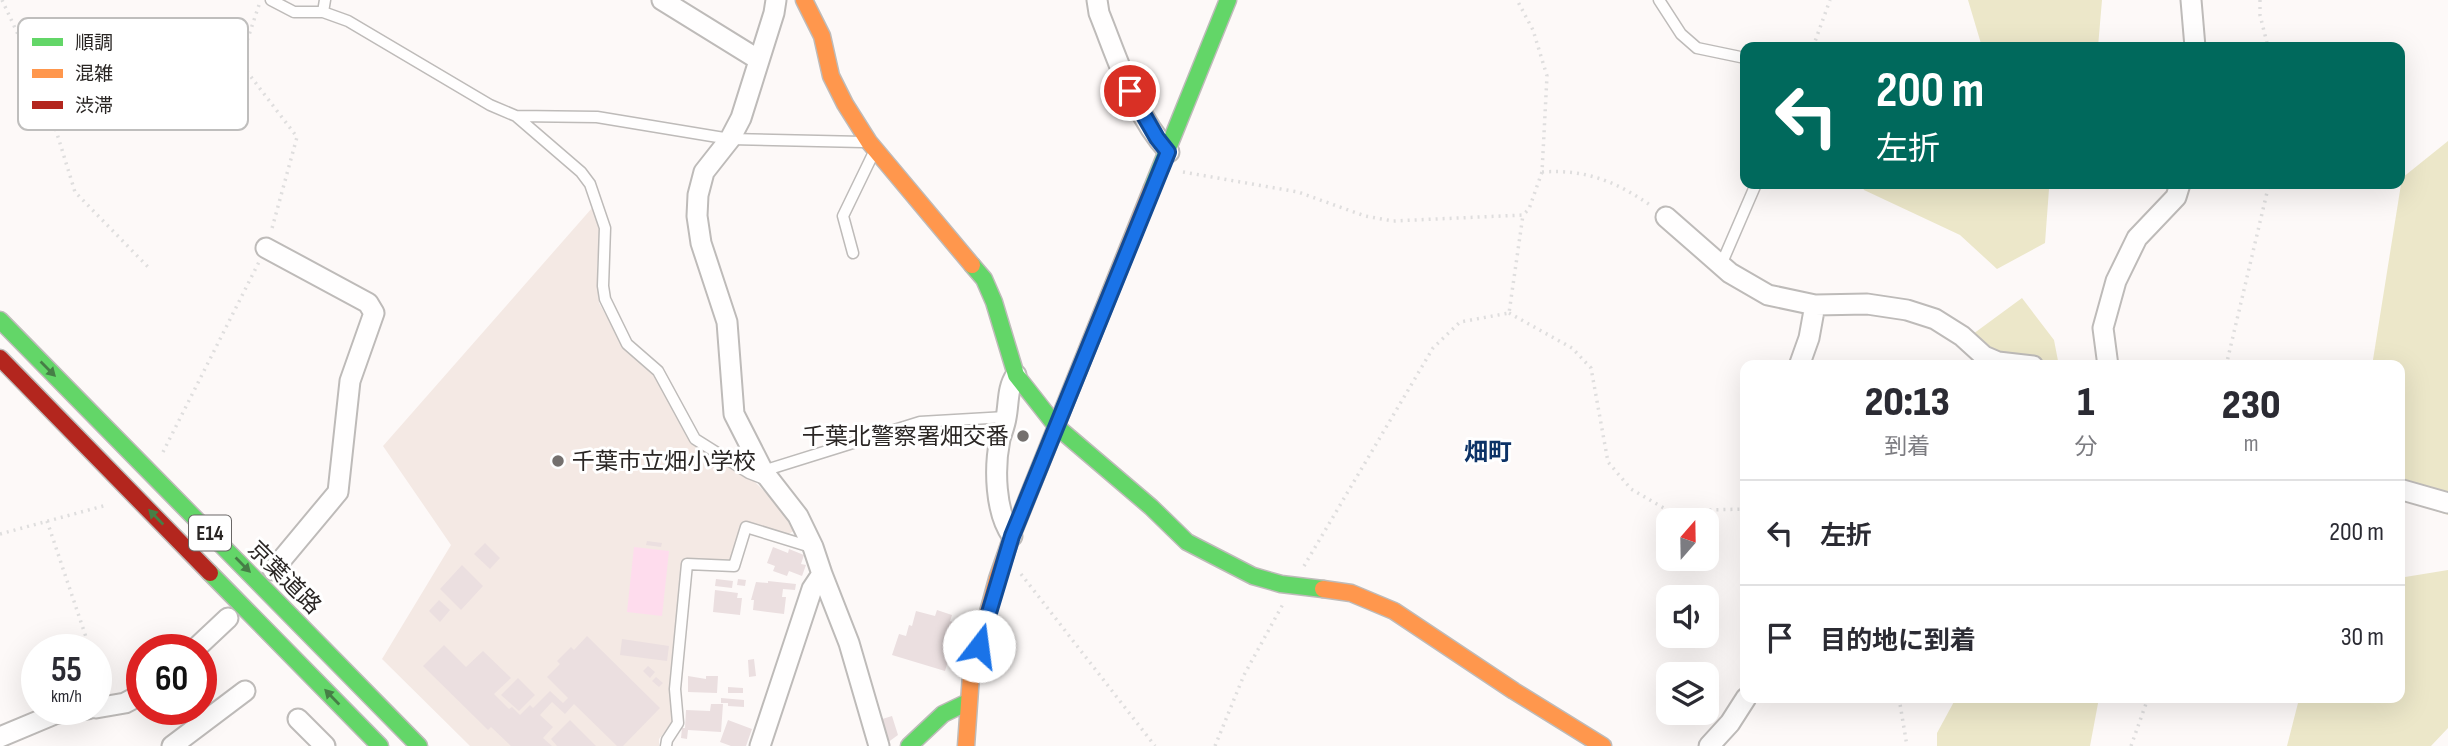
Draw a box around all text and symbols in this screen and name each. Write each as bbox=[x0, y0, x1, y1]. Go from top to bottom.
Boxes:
legend bbox=[18, 18, 248, 130]
text: 順調 bbox=[75, 32, 113, 55]
pin bbox=[1100, 61, 1160, 121]
text: 200 m bbox=[1876, 62, 1984, 121]
text: 混雑 bbox=[75, 63, 113, 86]
icon: left bbox=[1761, 70, 1852, 161]
icon: arrive bbox=[1111, 72, 1149, 110]
text: 渋滞 bbox=[75, 95, 113, 118]
text: 左折 bbox=[1876, 130, 1940, 169]
one-way arrow bbox=[40, 361, 56, 377]
text: 20:13 bbox=[1864, 377, 1950, 428]
text: 1 bbox=[2077, 377, 2094, 428]
text: 230 bbox=[2222, 380, 2281, 431]
place label: 千葉北警察署畑交番 bbox=[802, 423, 1009, 451]
marker: 千葉北警察署畑交番 bbox=[1015, 428, 1031, 444]
text: m bbox=[2244, 430, 2259, 458]
text: 到着 bbox=[1884, 433, 1930, 461]
text: 分 bbox=[2074, 433, 2097, 461]
district label: 畑町 bbox=[1464, 438, 1512, 467]
place label: 千葉市立畑小学校 bbox=[572, 448, 756, 476]
marker: 千葉市立畑小学校 bbox=[550, 453, 566, 469]
north arrow bbox=[1656, 508, 1718, 570]
map controls bbox=[1656, 508, 1719, 725]
one-way arrow bbox=[148, 509, 164, 525]
icon: left bbox=[1761, 514, 1799, 552]
road number: E14 bbox=[189, 516, 231, 550]
text: 200 m bbox=[2329, 517, 2384, 548]
text: 左折 bbox=[1820, 521, 1872, 552]
street label: 京葉道路 bbox=[242, 535, 327, 620]
one-way arrow bbox=[234, 557, 251, 574]
button: sound bbox=[1656, 585, 1719, 648]
position arrow bbox=[942, 609, 1016, 683]
icon: arrive bbox=[1761, 619, 1799, 657]
text: 30 m bbox=[2341, 622, 2384, 653]
text: 目的地に到着 bbox=[1820, 626, 1976, 657]
speed limit sign: 60 bbox=[126, 634, 217, 725]
text: 55 bbox=[51, 649, 82, 692]
button: layers bbox=[1656, 662, 1719, 725]
text: km/h bbox=[51, 686, 82, 707]
one-way arrow bbox=[325, 689, 341, 706]

